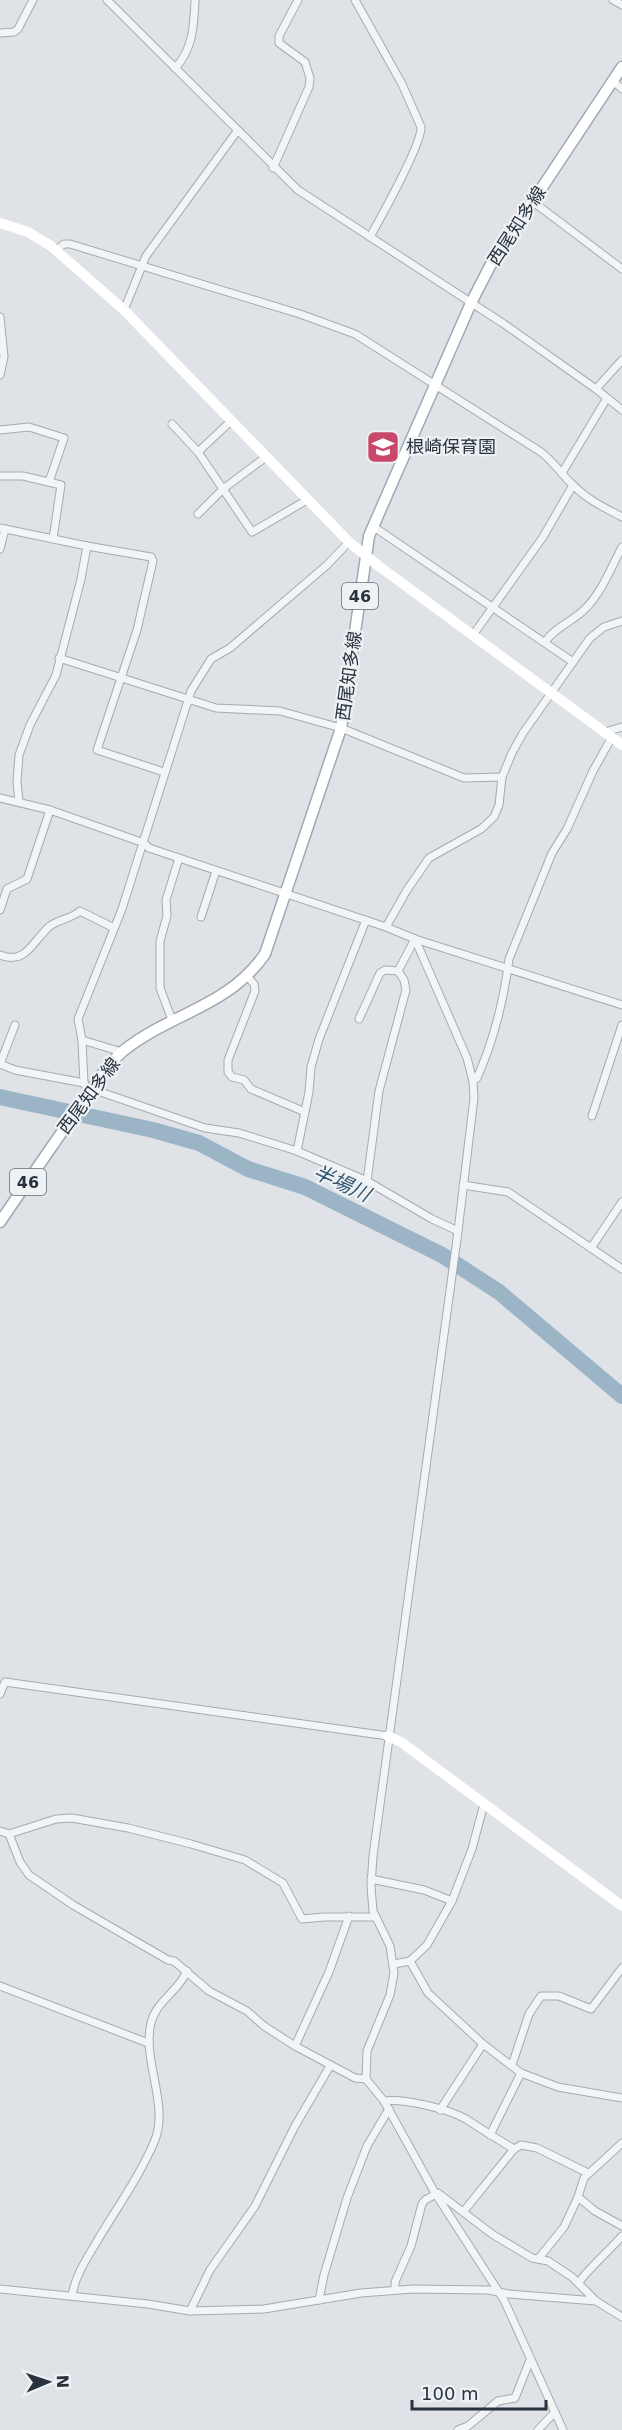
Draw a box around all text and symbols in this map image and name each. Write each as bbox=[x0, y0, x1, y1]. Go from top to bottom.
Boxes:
street label: 西尾知多線 bbox=[483, 182, 550, 269]
school or university icon: 根崎保育園 bbox=[365, 429, 401, 465]
place label: 根崎保育園 bbox=[406, 436, 496, 457]
road number: 46 bbox=[342, 583, 378, 609]
street label: 西尾知多線 bbox=[332, 630, 365, 722]
street label: 西尾知多線 bbox=[53, 1053, 124, 1138]
water label: 半場川 bbox=[310, 1159, 376, 1207]
road number: 46 bbox=[10, 1169, 46, 1195]
north arrow bbox=[18, 2352, 78, 2412]
scale bar bbox=[412, 2373, 546, 2411]
text: N bbox=[53, 2374, 72, 2389]
text: 100 m bbox=[421, 2383, 479, 2404]

